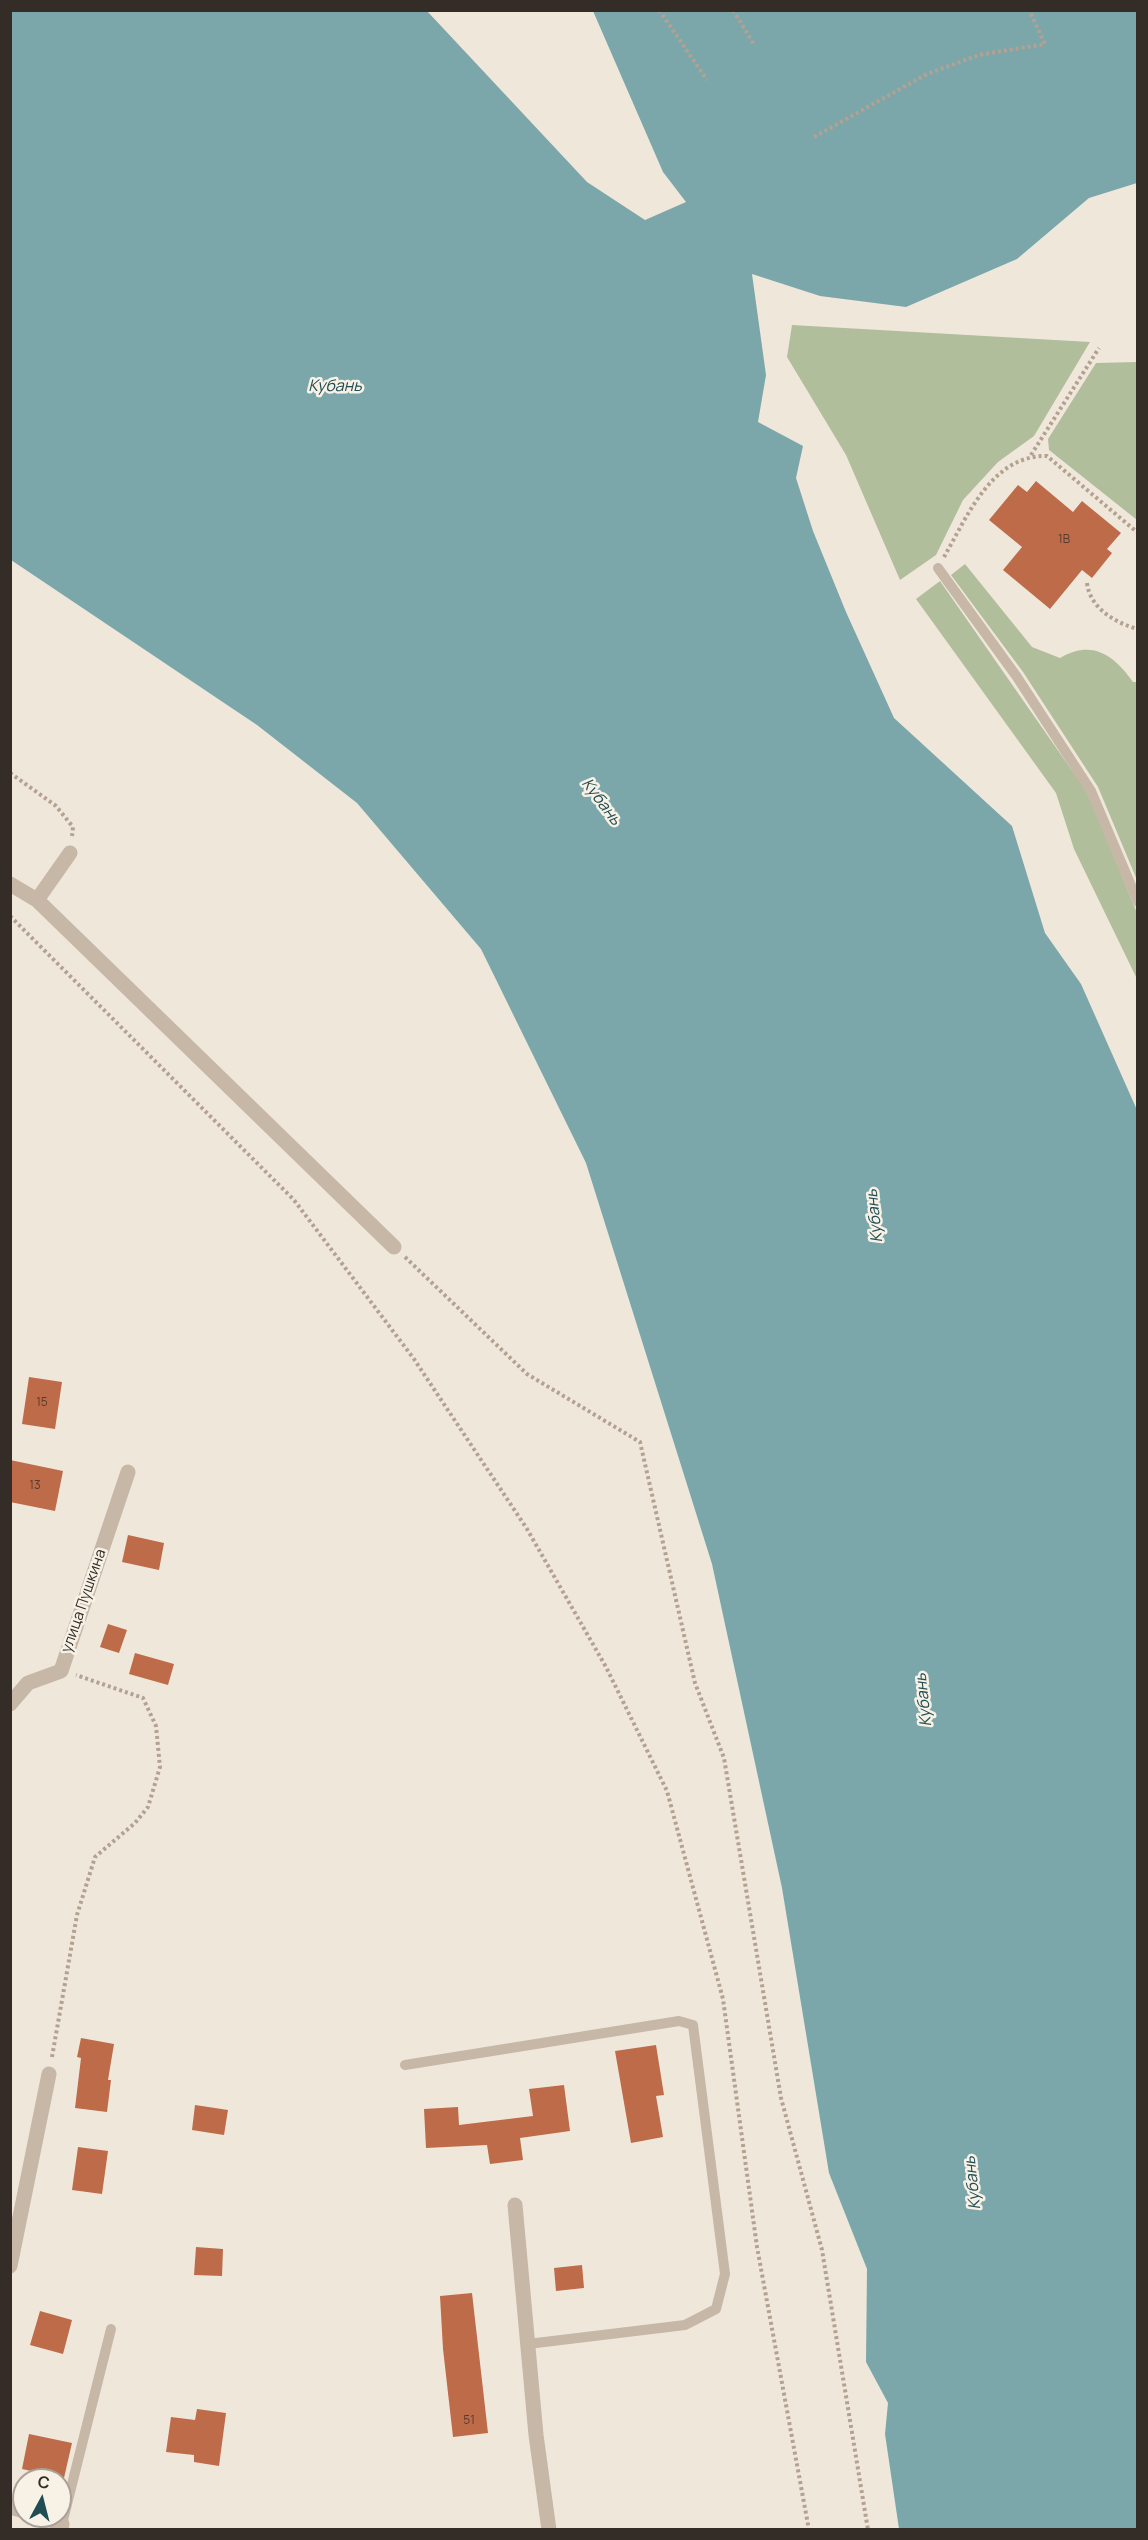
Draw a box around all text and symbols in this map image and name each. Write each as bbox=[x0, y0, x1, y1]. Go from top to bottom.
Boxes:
water label: Кубань bbox=[308, 377, 362, 397]
house number: 1В bbox=[1058, 533, 1070, 547]
water label: Кубань bbox=[577, 775, 625, 829]
water label: Кубань bbox=[863, 1188, 887, 1244]
house number: 15 bbox=[36, 1396, 48, 1410]
house number: 13 bbox=[29, 1479, 41, 1493]
street label: улица Пушкина bbox=[58, 1547, 110, 1655]
water label: Кубань bbox=[912, 1672, 936, 1728]
water label: Кубань bbox=[961, 2155, 985, 2211]
house number: 51 bbox=[463, 2414, 475, 2428]
north arrow bbox=[12, 2468, 72, 2528]
text: С bbox=[37, 2470, 51, 2494]

